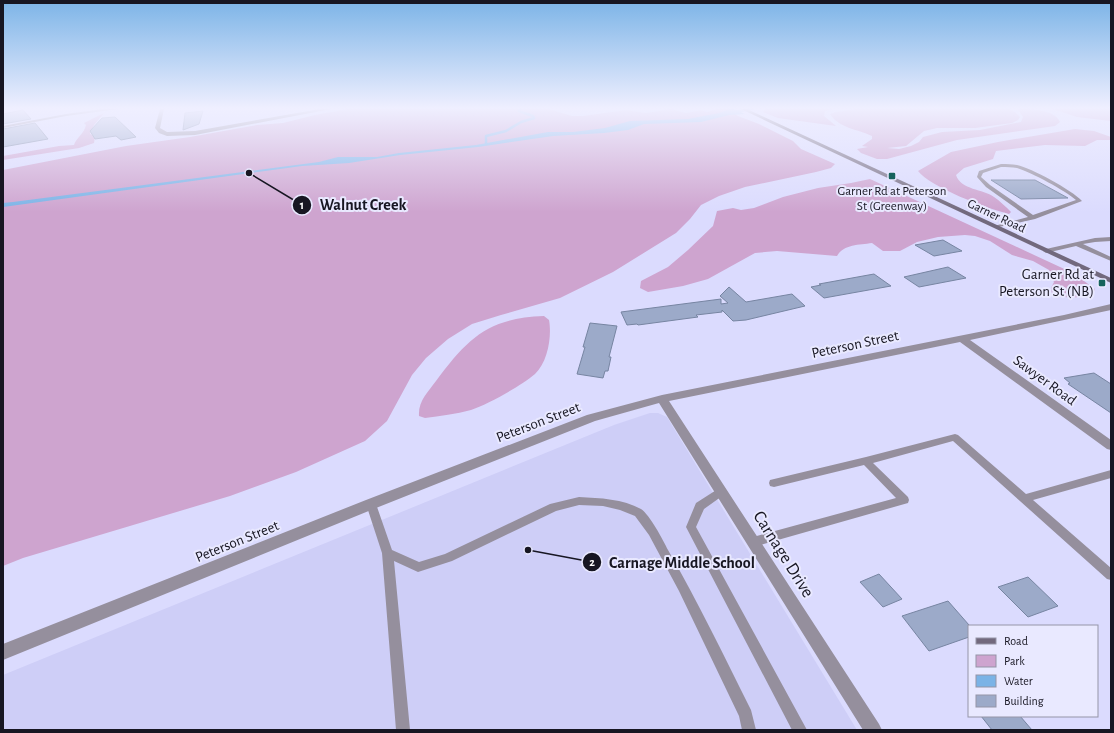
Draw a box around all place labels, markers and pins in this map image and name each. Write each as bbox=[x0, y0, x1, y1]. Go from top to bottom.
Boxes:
marker: Garner Rd at Peterson St (Greenway) bbox=[887, 171, 897, 181]
place label: Garner Rd at Peterson St (Greenway) bbox=[838, 185, 946, 213]
callout: Walnut Creek bbox=[292, 191, 415, 219]
place label: Garner Rd at Peterson St (NB) bbox=[999, 267, 1094, 299]
marker: Garner Rd at Peterson St (NB) bbox=[1097, 278, 1107, 288]
callout: Carnage Middle School bbox=[582, 548, 763, 576]

